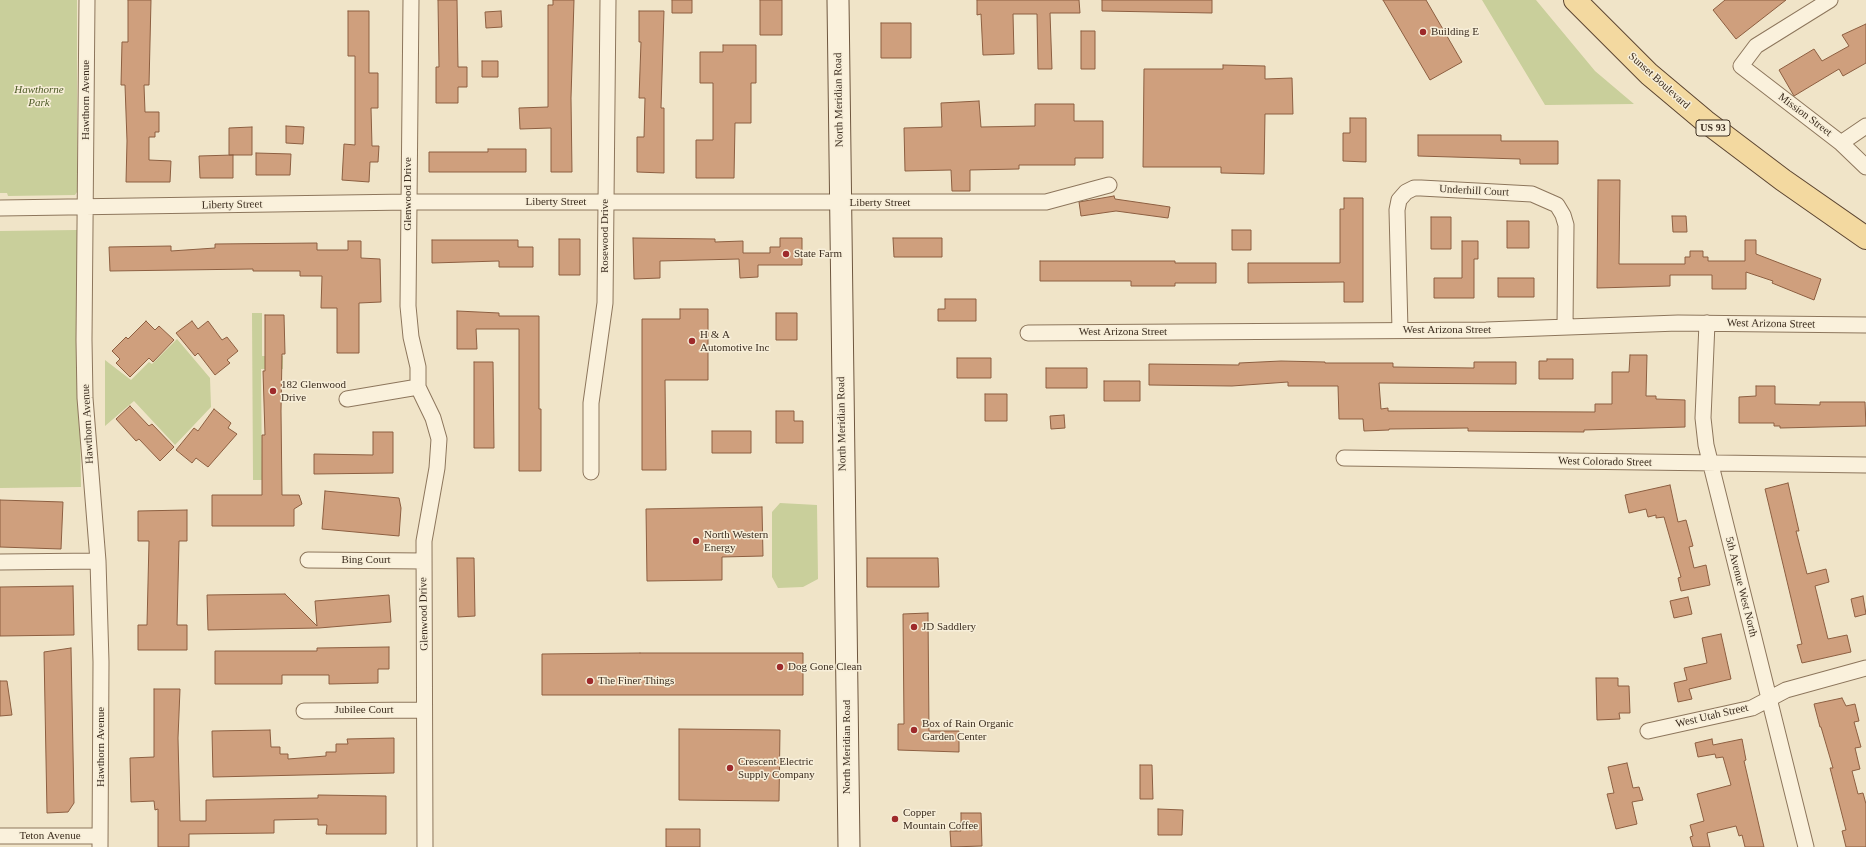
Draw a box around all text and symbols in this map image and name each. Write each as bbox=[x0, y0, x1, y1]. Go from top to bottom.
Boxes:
place label: Building E bbox=[1431, 25, 1479, 39]
marker: Building E bbox=[1418, 27, 1428, 37]
street label: Sunset Boulevard bbox=[1626, 50, 1692, 112]
street label: North Meridian Road bbox=[832, 53, 846, 147]
street label: Hawthorn Avenue bbox=[79, 60, 93, 140]
park label: Hawthorne Park bbox=[14, 83, 64, 109]
street label: Mission Street bbox=[1776, 91, 1834, 139]
road number: US 93 bbox=[1696, 120, 1730, 136]
street label: Glenwood Drive bbox=[401, 157, 415, 231]
street label: Underhill Court bbox=[1439, 183, 1509, 199]
street label: Liberty Street bbox=[526, 195, 586, 209]
street label: Liberty Street bbox=[850, 196, 910, 210]
street label: Liberty Street bbox=[201, 198, 263, 212]
street label: Rosewood Drive bbox=[598, 199, 612, 273]
place label: State Farm bbox=[794, 247, 842, 261]
marker: State Farm bbox=[781, 249, 791, 259]
street label: West Arizona Street bbox=[1727, 317, 1815, 331]
street label: West Arizona Street bbox=[1403, 323, 1491, 337]
street label: West Arizona Street bbox=[1079, 325, 1167, 339]
place label: H & A Automotive Inc bbox=[700, 328, 769, 354]
marker: H & A Automotive Inc bbox=[687, 336, 697, 346]
street label: North Meridian Road bbox=[835, 377, 849, 471]
place label: 182 Glenwood Drive bbox=[281, 378, 346, 404]
street label: Hawthorn Avenue bbox=[79, 384, 97, 464]
marker: 182 Glenwood Drive bbox=[268, 386, 278, 396]
street label: West Colorado Street bbox=[1558, 455, 1652, 469]
place label: North Western Energy bbox=[704, 528, 768, 554]
street label: 5th Avenue West North bbox=[1722, 535, 1760, 639]
marker: North Western Energy bbox=[691, 536, 701, 546]
street label: Bing Court bbox=[341, 553, 391, 567]
street label: Glenwood Drive bbox=[417, 577, 431, 651]
place label: JD Saddlery bbox=[922, 620, 976, 634]
marker: JD Saddlery bbox=[909, 622, 919, 632]
place label: Dog Gone Clean bbox=[788, 660, 862, 674]
marker: Dog Gone Clean bbox=[775, 662, 785, 672]
place label: The Finer Things bbox=[598, 674, 674, 688]
marker: The Finer Things bbox=[585, 676, 595, 686]
street label: North Meridian Road bbox=[840, 700, 854, 794]
street label: West Utah Street bbox=[1674, 701, 1750, 731]
street label: Jubilee Court bbox=[335, 703, 393, 717]
street label: Hawthorn Avenue bbox=[94, 707, 108, 787]
place label: Box of Rain Organic Garden Center bbox=[922, 717, 1014, 743]
marker: Box of Rain Organic Garden Center bbox=[909, 725, 919, 735]
place label: Crescent Electric Supply Company bbox=[738, 755, 815, 781]
marker: Crescent Electric Supply Company bbox=[725, 763, 735, 773]
place label: Copper Mountain Coffee bbox=[903, 806, 978, 832]
marker: Copper Mountain Coffee bbox=[890, 814, 900, 824]
street label: Teton Avenue bbox=[19, 829, 81, 843]

